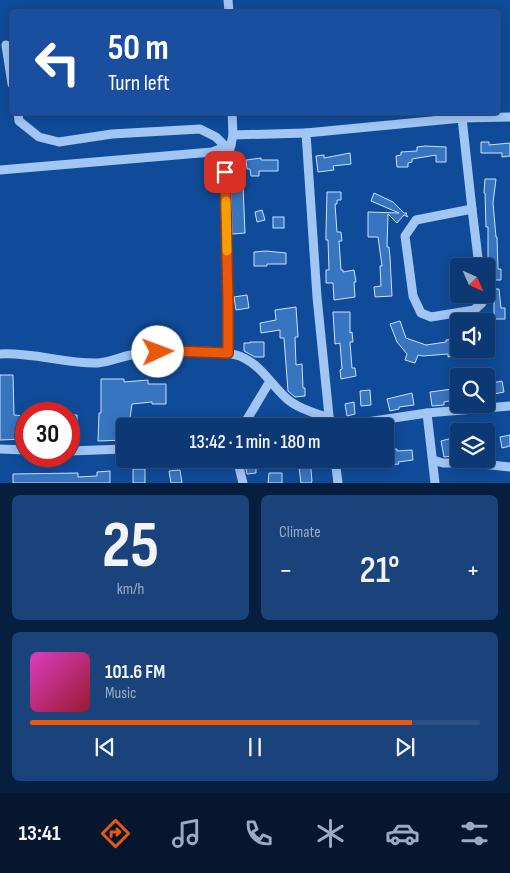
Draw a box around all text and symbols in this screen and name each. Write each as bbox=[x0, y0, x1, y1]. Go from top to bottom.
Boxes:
text: 50 m bbox=[108, 27, 169, 70]
icon: left bbox=[25, 30, 90, 95]
text: Turn left bbox=[108, 70, 170, 97]
pin bbox=[204, 151, 246, 193]
icon: arrive bbox=[211, 158, 239, 186]
north arrow bbox=[450, 258, 495, 302]
map controls bbox=[450, 258, 495, 468]
button: sound bbox=[450, 313, 495, 358]
position arrow bbox=[131, 325, 183, 377]
button: search bbox=[450, 368, 495, 413]
speed limit sign: 30 bbox=[15, 402, 80, 467]
button: layers bbox=[450, 423, 495, 468]
text: 13:42 · 1 min · 180 m bbox=[190, 431, 320, 454]
text: 25 bbox=[102, 508, 159, 586]
text: Climate bbox=[279, 523, 321, 542]
text: 21° bbox=[359, 548, 400, 593]
text: − bbox=[279, 554, 293, 587]
text: + bbox=[466, 554, 480, 587]
text: km/h bbox=[117, 580, 144, 599]
text: 101.6 FM bbox=[105, 661, 165, 684]
text: Music bbox=[105, 684, 136, 703]
icon: previous bbox=[91, 733, 119, 761]
icon: pause bbox=[241, 733, 269, 761]
icon: next bbox=[391, 733, 419, 761]
icon: directions bbox=[98, 816, 133, 851]
icon: music bbox=[169, 816, 204, 851]
icon: phone bbox=[241, 816, 276, 851]
icon: climate bbox=[313, 816, 348, 851]
icon: car bbox=[385, 816, 420, 851]
icon: filters bbox=[457, 816, 492, 851]
text: 13:41 bbox=[18, 820, 61, 847]

